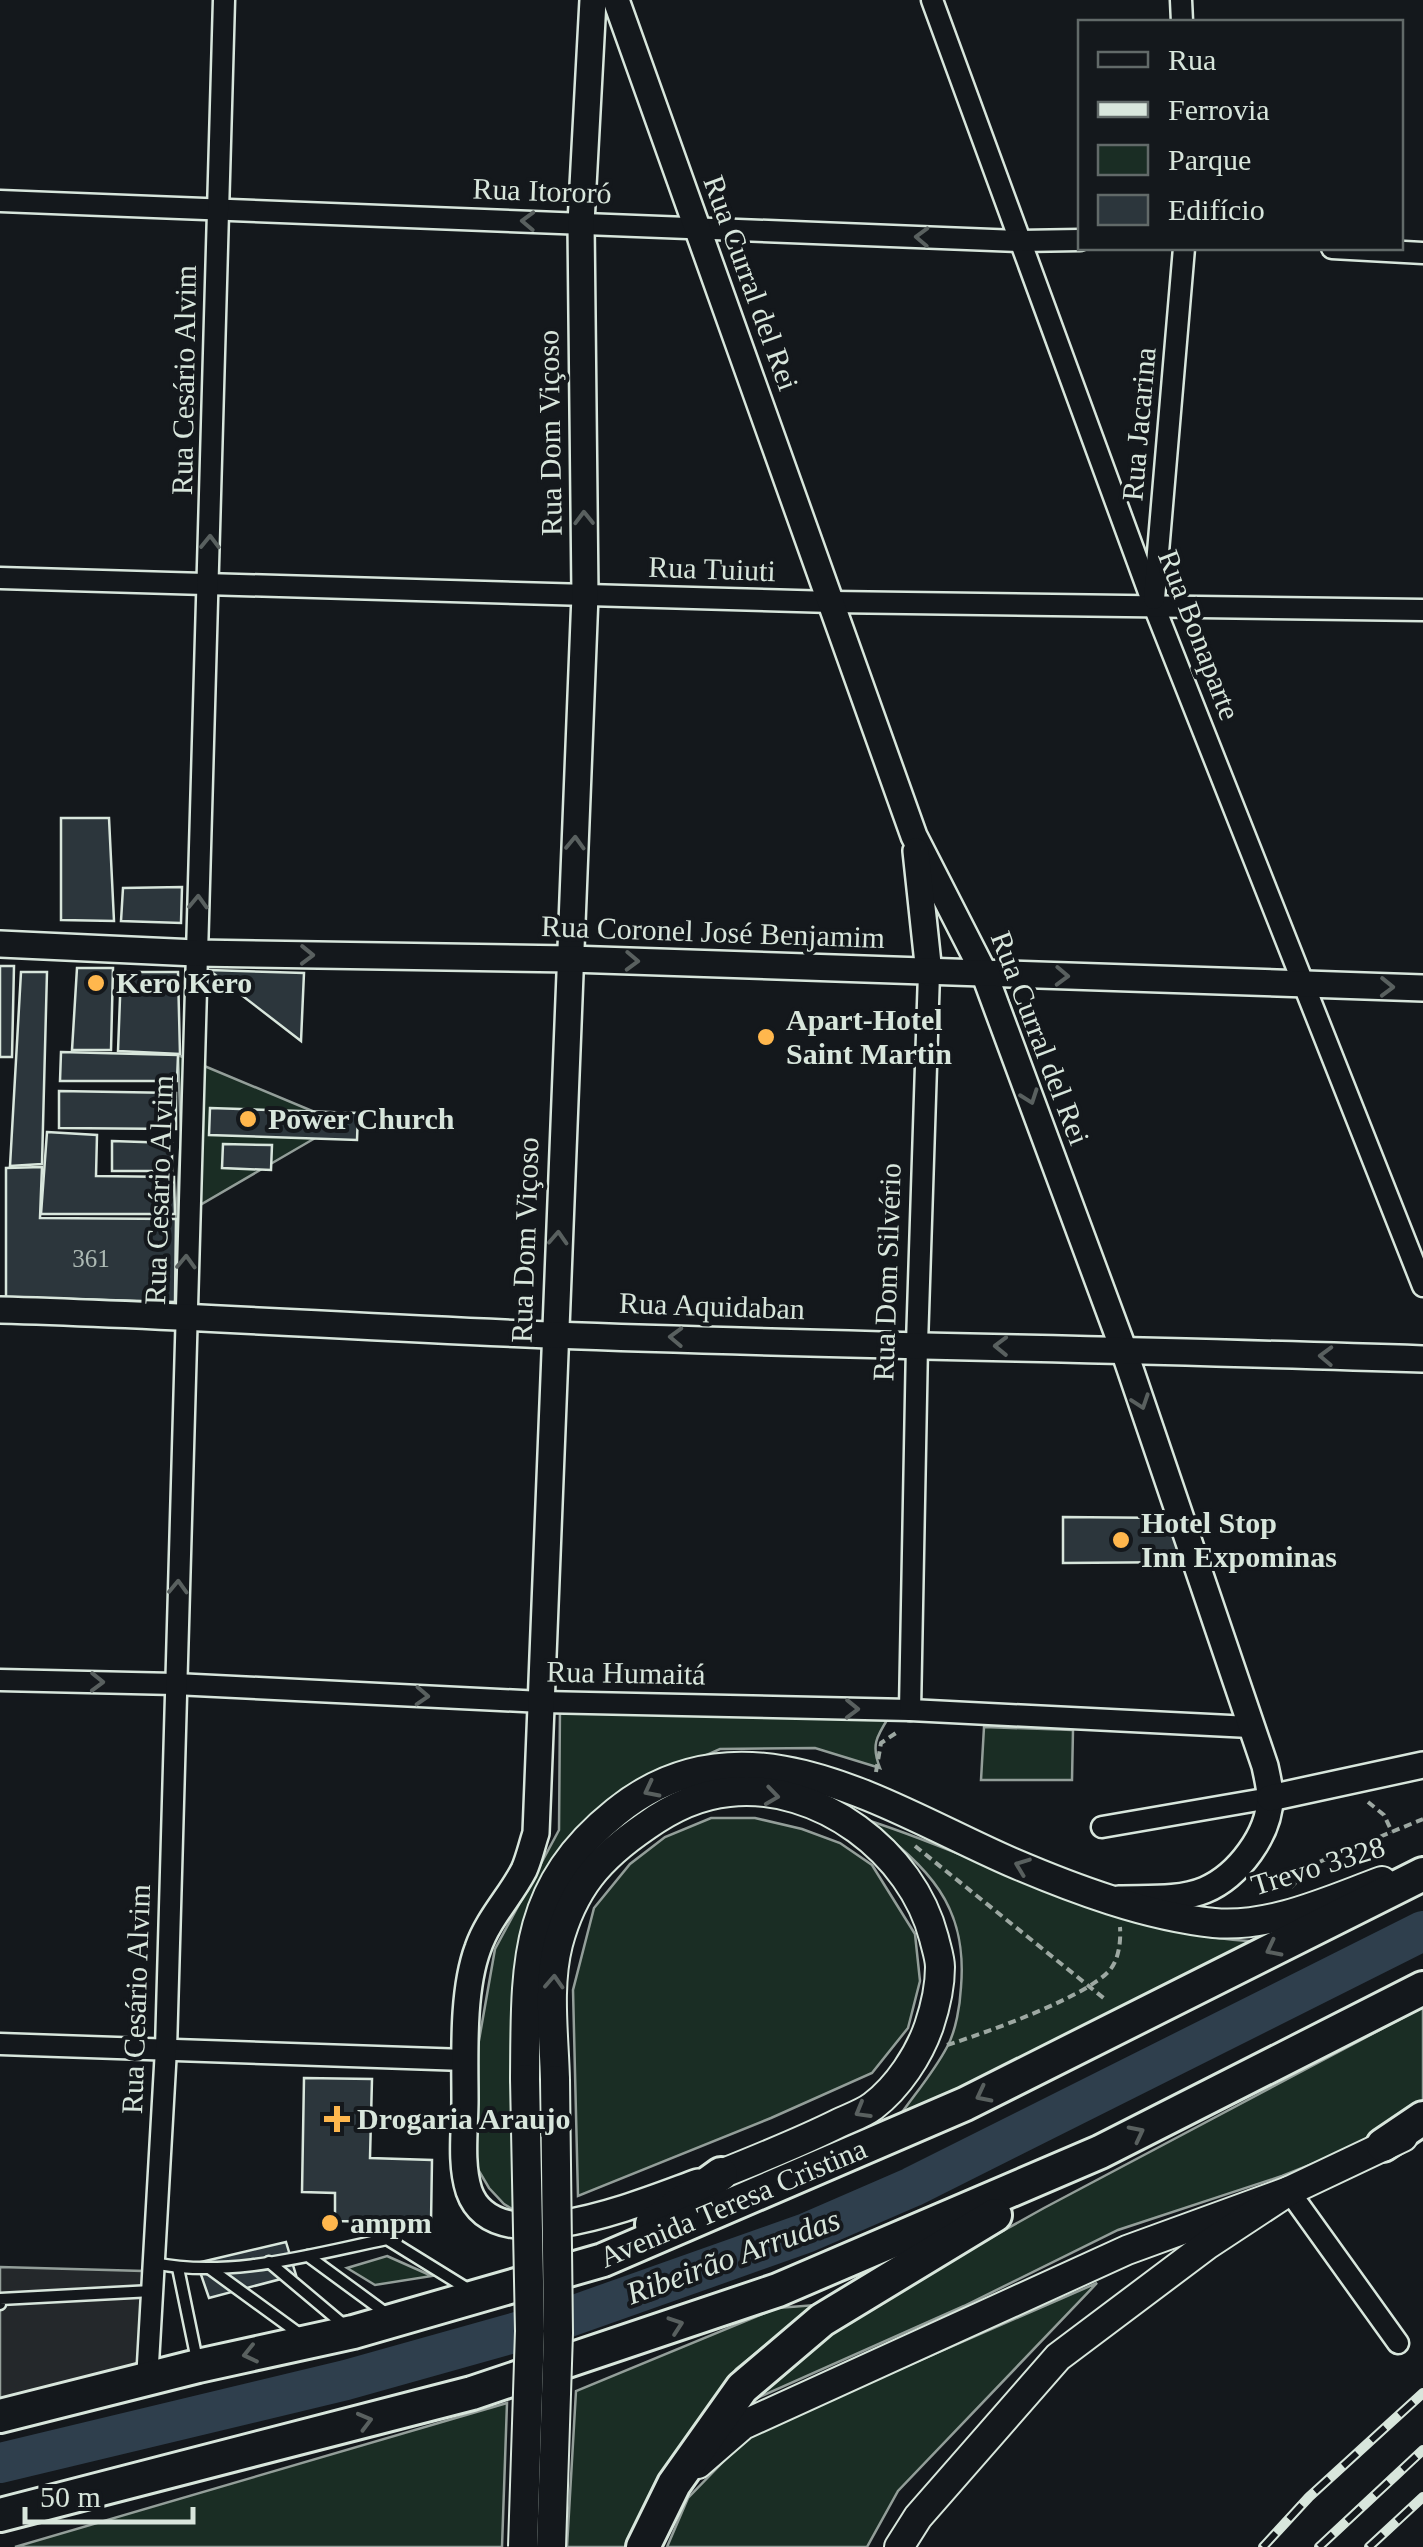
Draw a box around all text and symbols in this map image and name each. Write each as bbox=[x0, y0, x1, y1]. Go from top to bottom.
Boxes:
legend bbox=[1078, 20, 1403, 250]
text: Rua bbox=[1168, 43, 1216, 76]
text: Ferrovia bbox=[1168, 93, 1270, 126]
text: Parque bbox=[1168, 143, 1251, 176]
street label: Rua Curral del Rei bbox=[697, 171, 806, 395]
street label: Rua Itororó bbox=[472, 172, 612, 209]
text: Edifício bbox=[1168, 193, 1265, 226]
one-way arrow bbox=[519, 211, 535, 232]
one-way arrow bbox=[914, 227, 930, 248]
street label: Rua Cesário Alvim bbox=[165, 265, 202, 495]
street label: Rua Dom Viçoso bbox=[531, 330, 568, 536]
street label: Rua Jacarina bbox=[1115, 346, 1162, 502]
one-way arrow bbox=[573, 510, 595, 526]
one-way arrow bbox=[199, 534, 221, 550]
street label: Rua Bonaparte bbox=[1152, 545, 1247, 724]
street label: Rua Tuiuti bbox=[648, 550, 776, 587]
one-way arrow bbox=[564, 834, 585, 850]
one-way arrow bbox=[187, 894, 208, 910]
street label: Rua Coronel José Benjamim bbox=[540, 909, 886, 954]
street label: Rua Curral del Rei bbox=[985, 927, 1096, 1149]
one-way arrow bbox=[300, 944, 316, 965]
one-way arrow bbox=[625, 951, 641, 972]
one-way arrow bbox=[1054, 965, 1070, 986]
place label: Kero Kero bbox=[116, 966, 252, 999]
marker: Kero Kero bbox=[85, 972, 107, 994]
one-way arrow bbox=[1379, 977, 1395, 998]
place label: Apart-Hotel Saint Martin bbox=[786, 1003, 952, 1070]
marker: Apart-Hotel Saint Martin bbox=[755, 1026, 777, 1048]
street label: Rua Cesário Alvim bbox=[138, 1074, 179, 1305]
one-way arrow bbox=[1018, 1088, 1039, 1105]
place label: Power Church bbox=[268, 1102, 455, 1135]
marker: Power Church bbox=[237, 1108, 259, 1130]
street label: Rua Dom Viçoso bbox=[504, 1136, 545, 1343]
street label: Rua Dom Silvério bbox=[866, 1162, 907, 1382]
one-way arrow bbox=[547, 1229, 568, 1245]
house number: 361 bbox=[72, 1245, 110, 1272]
one-way arrow bbox=[176, 1253, 197, 1269]
street label: Rua Aquidaban bbox=[619, 1286, 805, 1325]
one-way arrow bbox=[667, 1327, 683, 1348]
one-way arrow bbox=[992, 1335, 1008, 1356]
one-way arrow bbox=[1317, 1345, 1333, 1366]
one-way arrow bbox=[1130, 1393, 1150, 1410]
place label: Hotel Stop Inn Expominas bbox=[1141, 1506, 1337, 1573]
marker: Hotel Stop Inn Expominas bbox=[1110, 1529, 1132, 1551]
one-way arrow bbox=[167, 1578, 188, 1594]
street label: Rua Humaitá bbox=[546, 1655, 706, 1690]
one-way arrow bbox=[90, 1672, 106, 1693]
one-way arrow bbox=[415, 1685, 431, 1706]
one-way arrow bbox=[844, 1698, 860, 1720]
one-way arrow bbox=[644, 1778, 662, 1797]
one-way arrow bbox=[765, 1785, 781, 1806]
street label: Trevo 3328 bbox=[1247, 1830, 1389, 1901]
one-way arrow bbox=[1015, 1857, 1032, 1878]
street label: Rua Cesário Alvim bbox=[115, 1883, 156, 2114]
one-way arrow bbox=[1266, 1937, 1284, 1956]
one-way arrow bbox=[543, 1974, 564, 1990]
one-way arrow bbox=[975, 2083, 993, 2103]
one-way arrow bbox=[855, 2098, 873, 2118]
place label: Drogaria Araujo bbox=[357, 2102, 571, 2135]
marker: Drogaria Araujo bbox=[326, 2108, 348, 2130]
one-way arrow bbox=[1127, 2125, 1145, 2145]
street label: Avenida Teresa Cristina bbox=[594, 2131, 871, 2274]
water label: Ribeirão Arrudas bbox=[621, 2201, 845, 2312]
place label: ampm bbox=[350, 2206, 432, 2239]
marker: ampm bbox=[319, 2212, 341, 2234]
one-way arrow bbox=[666, 2316, 683, 2336]
one-way arrow bbox=[242, 2343, 259, 2364]
one-way arrow bbox=[356, 2411, 373, 2432]
scale bar bbox=[25, 2462, 192, 2524]
text: 50 m bbox=[40, 2480, 101, 2513]

